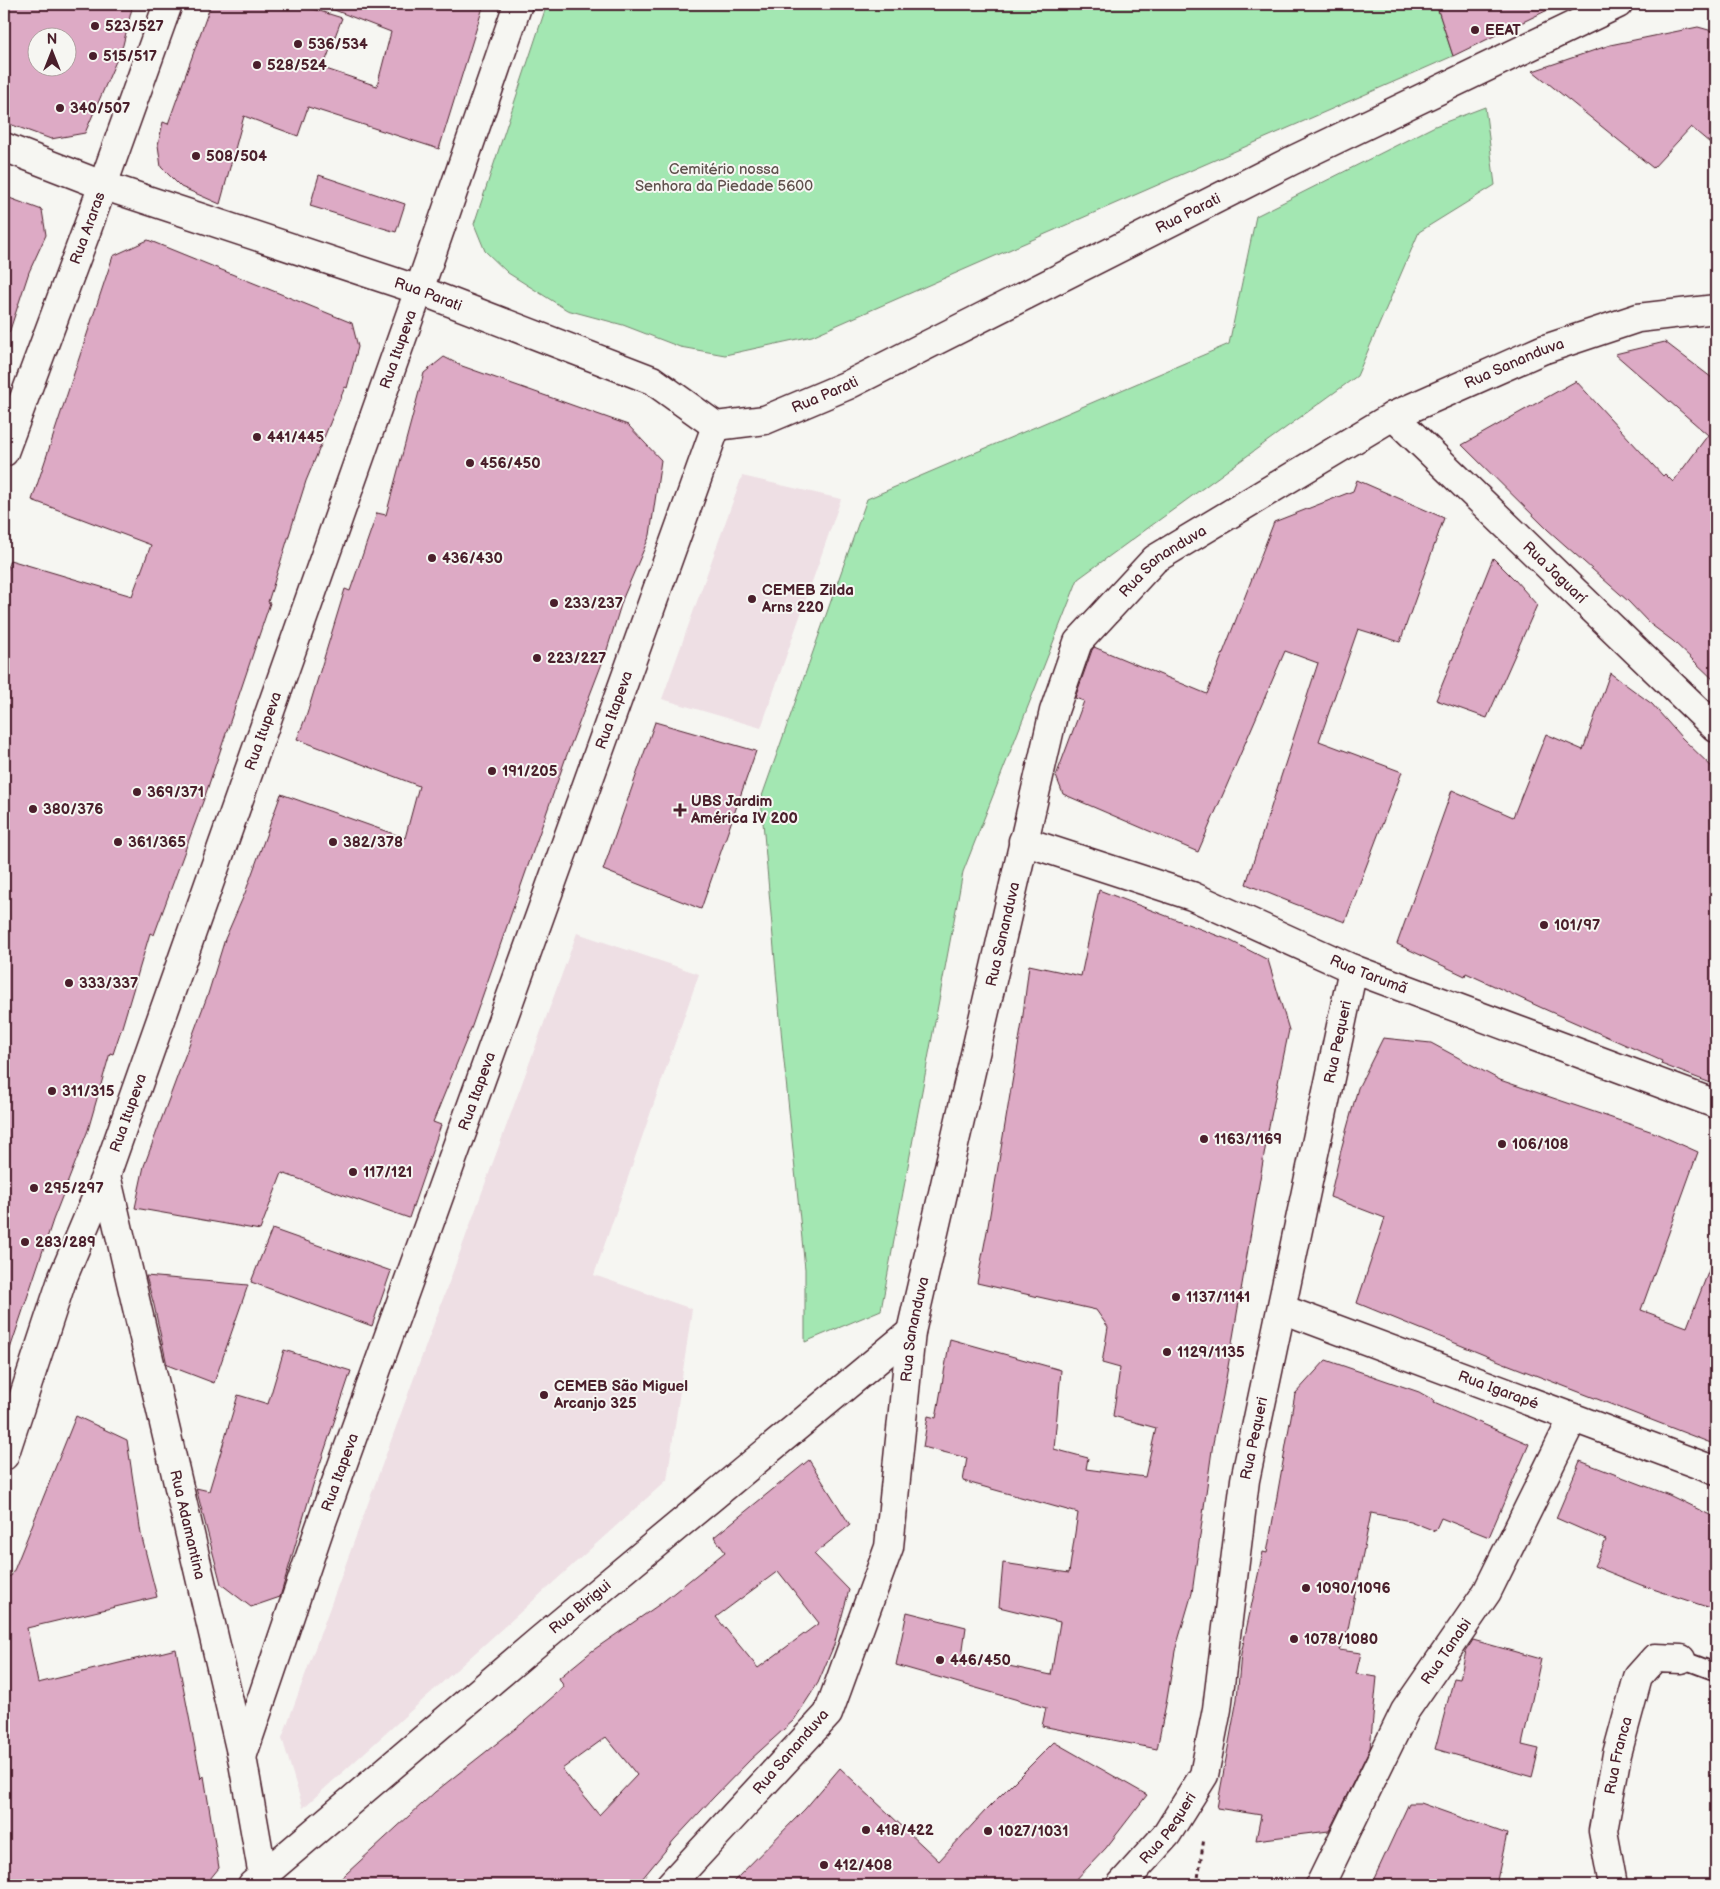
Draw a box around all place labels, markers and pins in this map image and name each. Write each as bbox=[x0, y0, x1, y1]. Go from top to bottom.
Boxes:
place label: 523/527 bbox=[105, 17, 164, 36]
marker: 523/527 bbox=[89, 20, 101, 32]
place label: EEAT bbox=[1485, 21, 1521, 40]
marker: EEAT bbox=[1469, 24, 1481, 36]
place label: 536/534 bbox=[308, 35, 368, 54]
marker: 536/534 bbox=[292, 38, 304, 50]
place label: 515/517 bbox=[103, 47, 157, 66]
marker: 515/517 bbox=[87, 50, 99, 62]
place label: 528/524 bbox=[267, 56, 327, 75]
marker: 528/524 bbox=[251, 59, 263, 71]
place label: 340/507 bbox=[70, 99, 130, 118]
marker: 340/507 bbox=[54, 102, 66, 114]
place label: 508/504 bbox=[206, 147, 267, 166]
marker: 508/504 bbox=[190, 150, 202, 162]
place label: 441/445 bbox=[267, 428, 325, 447]
marker: 441/445 bbox=[251, 431, 263, 443]
place label: 456/450 bbox=[480, 454, 541, 473]
marker: 456/450 bbox=[464, 457, 476, 469]
place label: 436/430 bbox=[442, 549, 503, 568]
marker: 436/430 bbox=[426, 552, 438, 564]
place label: CEMEB Zilda Arns 220 bbox=[761, 581, 854, 617]
marker: CEMEB Zilda Arns 220 bbox=[746, 593, 758, 605]
place label: 233/237 bbox=[564, 594, 623, 613]
marker: 233/237 bbox=[548, 597, 560, 609]
place label: 223/227 bbox=[547, 649, 606, 668]
marker: 223/227 bbox=[531, 652, 543, 664]
place label: 191/205 bbox=[502, 762, 558, 781]
marker: 191/205 bbox=[486, 765, 498, 777]
place label: 369/371 bbox=[147, 783, 204, 802]
marker: 369/371 bbox=[131, 786, 143, 798]
place label: UBS Jardim América IV 200 bbox=[690, 792, 798, 828]
place label: 380/376 bbox=[43, 800, 103, 819]
marker: 380/376 bbox=[27, 803, 39, 815]
marker: UBS Jardim América IV 200 bbox=[673, 803, 687, 817]
place label: 361/365 bbox=[128, 833, 186, 852]
place label: 382/378 bbox=[343, 833, 403, 852]
marker: 361/365 bbox=[112, 836, 124, 848]
marker: 382/378 bbox=[327, 836, 339, 848]
place label: 101/97 bbox=[1554, 916, 1600, 935]
marker: 101/97 bbox=[1538, 919, 1550, 931]
place label: 333/337 bbox=[79, 974, 138, 993]
marker: 333/337 bbox=[63, 977, 75, 989]
place label: 311/315 bbox=[62, 1082, 115, 1101]
marker: 311/315 bbox=[46, 1085, 58, 1097]
place label: 1163/1169 bbox=[1214, 1130, 1282, 1149]
marker: 1163/1169 bbox=[1198, 1133, 1210, 1145]
place label: 106/108 bbox=[1512, 1135, 1569, 1154]
marker: 106/108 bbox=[1496, 1138, 1508, 1150]
place label: 117/121 bbox=[363, 1163, 412, 1182]
marker: 117/121 bbox=[347, 1166, 359, 1178]
place label: 295/297 bbox=[44, 1179, 104, 1198]
marker: 295/297 bbox=[28, 1182, 40, 1194]
place label: 283/289 bbox=[35, 1233, 96, 1252]
marker: 283/289 bbox=[19, 1236, 31, 1248]
place label: 1137/1141 bbox=[1186, 1288, 1250, 1307]
marker: 1137/1141 bbox=[1170, 1291, 1182, 1303]
place label: 1129/1135 bbox=[1177, 1343, 1245, 1362]
marker: 1129/1135 bbox=[1161, 1346, 1173, 1358]
place label: CEMEB São Miguel Arcanjo 325 bbox=[553, 1377, 688, 1413]
marker: CEMEB São Miguel Arcanjo 325 bbox=[538, 1389, 550, 1401]
place label: 1090/1096 bbox=[1316, 1579, 1391, 1598]
marker: 1090/1096 bbox=[1300, 1582, 1312, 1594]
place label: 1078/1080 bbox=[1304, 1630, 1378, 1649]
marker: 1078/1080 bbox=[1288, 1633, 1300, 1645]
place label: 446/450 bbox=[950, 1651, 1011, 1670]
marker: 446/450 bbox=[934, 1654, 946, 1666]
place label: 418/422 bbox=[876, 1821, 934, 1840]
place label: 1027/1031 bbox=[998, 1822, 1068, 1841]
marker: 418/422 bbox=[860, 1824, 872, 1836]
marker: 1027/1031 bbox=[982, 1825, 994, 1837]
place label: 412/408 bbox=[834, 1856, 892, 1875]
marker: 412/408 bbox=[818, 1859, 830, 1871]

